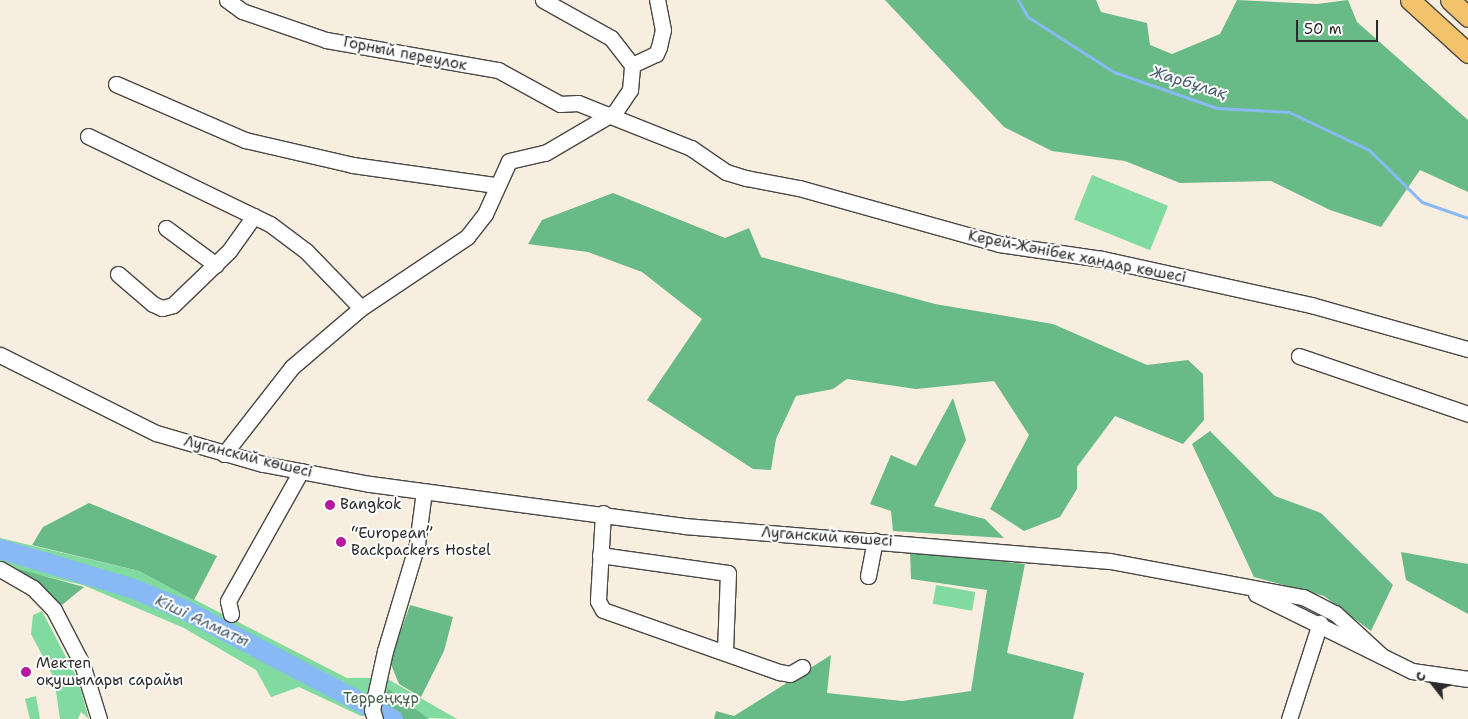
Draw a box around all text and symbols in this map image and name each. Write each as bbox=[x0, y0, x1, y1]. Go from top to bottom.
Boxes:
scale bar bbox=[1298, 10, 1380, 42]
text: 50 m bbox=[1304, 19, 1342, 39]
street label: Горный переулок bbox=[342, 33, 468, 75]
water label: Жарбұлақ bbox=[1148, 62, 1230, 104]
street label: Керей-Жәнібек хандар көшесі bbox=[966, 227, 1188, 287]
street label: Луганский көшесі bbox=[182, 432, 314, 482]
place label: Bangkok bbox=[340, 496, 402, 514]
marker: Bangkok bbox=[324, 499, 336, 511]
street label: Луганский көшесі bbox=[761, 523, 893, 551]
place label: “European” Backpackers Hostel bbox=[351, 524, 491, 559]
marker: “European” Backpackers Hostel bbox=[335, 536, 347, 548]
water label: Кіші Алматы bbox=[152, 591, 252, 651]
place label: Мектеп оқушылары сарайы bbox=[36, 654, 183, 689]
north arrow bbox=[1408, 659, 1458, 709]
marker: Мектеп оқушылары сарайы bbox=[20, 666, 32, 678]
text: С bbox=[1410, 668, 1430, 685]
park label: Терреңқұр bbox=[343, 690, 419, 708]

